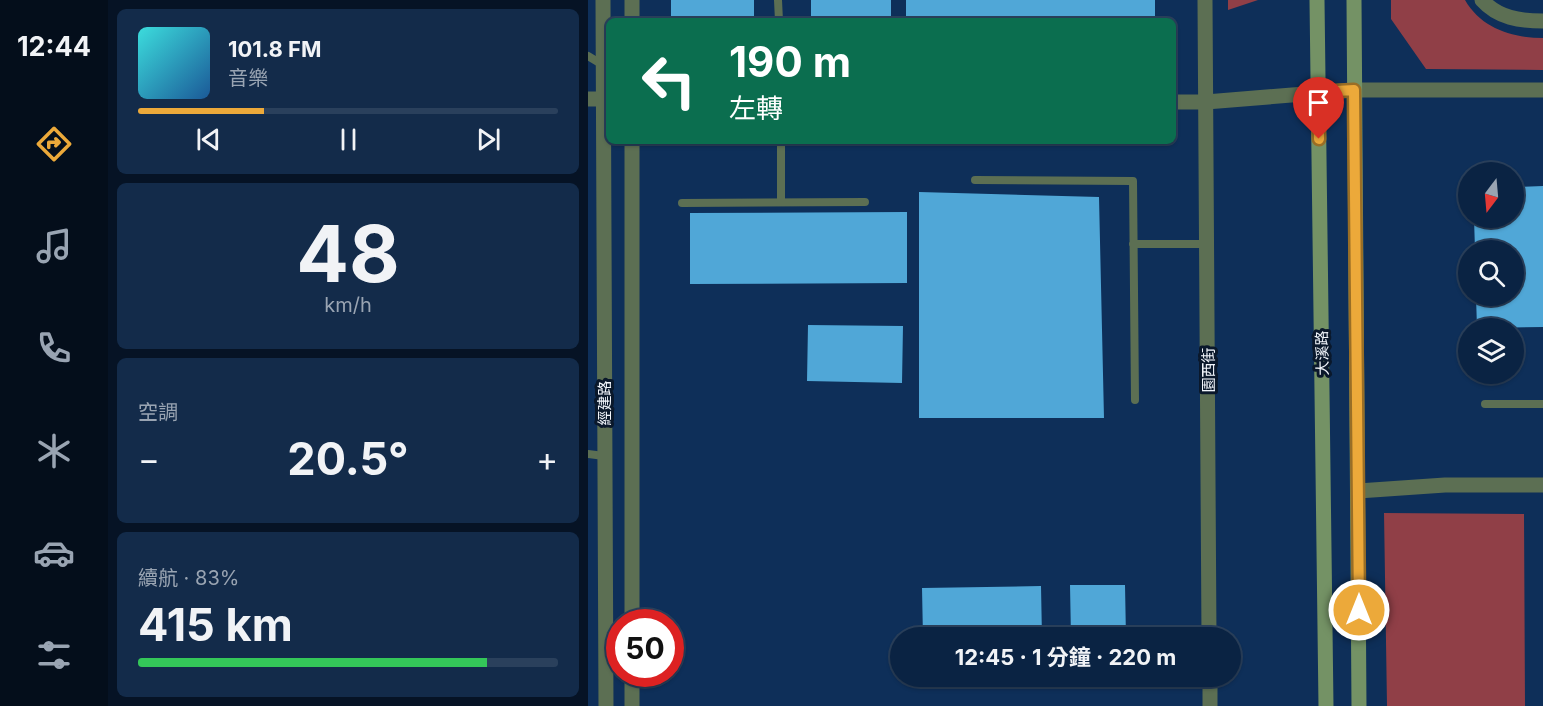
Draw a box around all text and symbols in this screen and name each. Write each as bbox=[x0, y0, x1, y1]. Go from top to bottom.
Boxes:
text: 12:44 bbox=[17, 30, 91, 63]
text: 101.8 FM bbox=[228, 36, 321, 62]
text: 190 m bbox=[729, 36, 851, 87]
icon: left bbox=[630, 42, 708, 120]
text: 音樂 bbox=[228, 66, 268, 90]
pin bbox=[1293, 77, 1344, 139]
icon: arrive bbox=[1302, 86, 1335, 119]
text: 左轉 bbox=[729, 92, 783, 125]
icon: directions bbox=[33, 123, 75, 165]
icon: previous bbox=[192, 123, 225, 156]
icon: pause bbox=[332, 123, 365, 156]
icon: next bbox=[472, 123, 505, 156]
north arrow bbox=[1458, 162, 1524, 228]
map controls bbox=[1458, 162, 1524, 384]
text: 48 bbox=[296, 206, 400, 301]
icon: music bbox=[33, 225, 75, 267]
button: search bbox=[1458, 240, 1524, 306]
text: km/h bbox=[324, 293, 372, 317]
button: layers bbox=[1458, 318, 1524, 384]
icon: phone bbox=[33, 327, 75, 369]
street label: 大溪路 bbox=[1312, 330, 1332, 376]
street label: 園西街 bbox=[1199, 347, 1218, 393]
street label: 經建路 bbox=[595, 380, 614, 426]
text: 空調 bbox=[138, 400, 178, 424]
icon: climate bbox=[33, 430, 75, 472]
text: 20.5° bbox=[287, 431, 409, 486]
text: − bbox=[138, 439, 160, 479]
text: + bbox=[536, 439, 558, 479]
icon: car bbox=[33, 532, 75, 574]
text: 續航 · 83% bbox=[138, 566, 239, 590]
position arrow bbox=[1327, 578, 1391, 642]
text: 415 km bbox=[138, 597, 293, 652]
speed limit sign: 50 bbox=[606, 609, 684, 687]
icon: filters bbox=[33, 634, 75, 676]
text: 12:45 · 1 分鐘 · 220 m bbox=[955, 644, 1176, 670]

